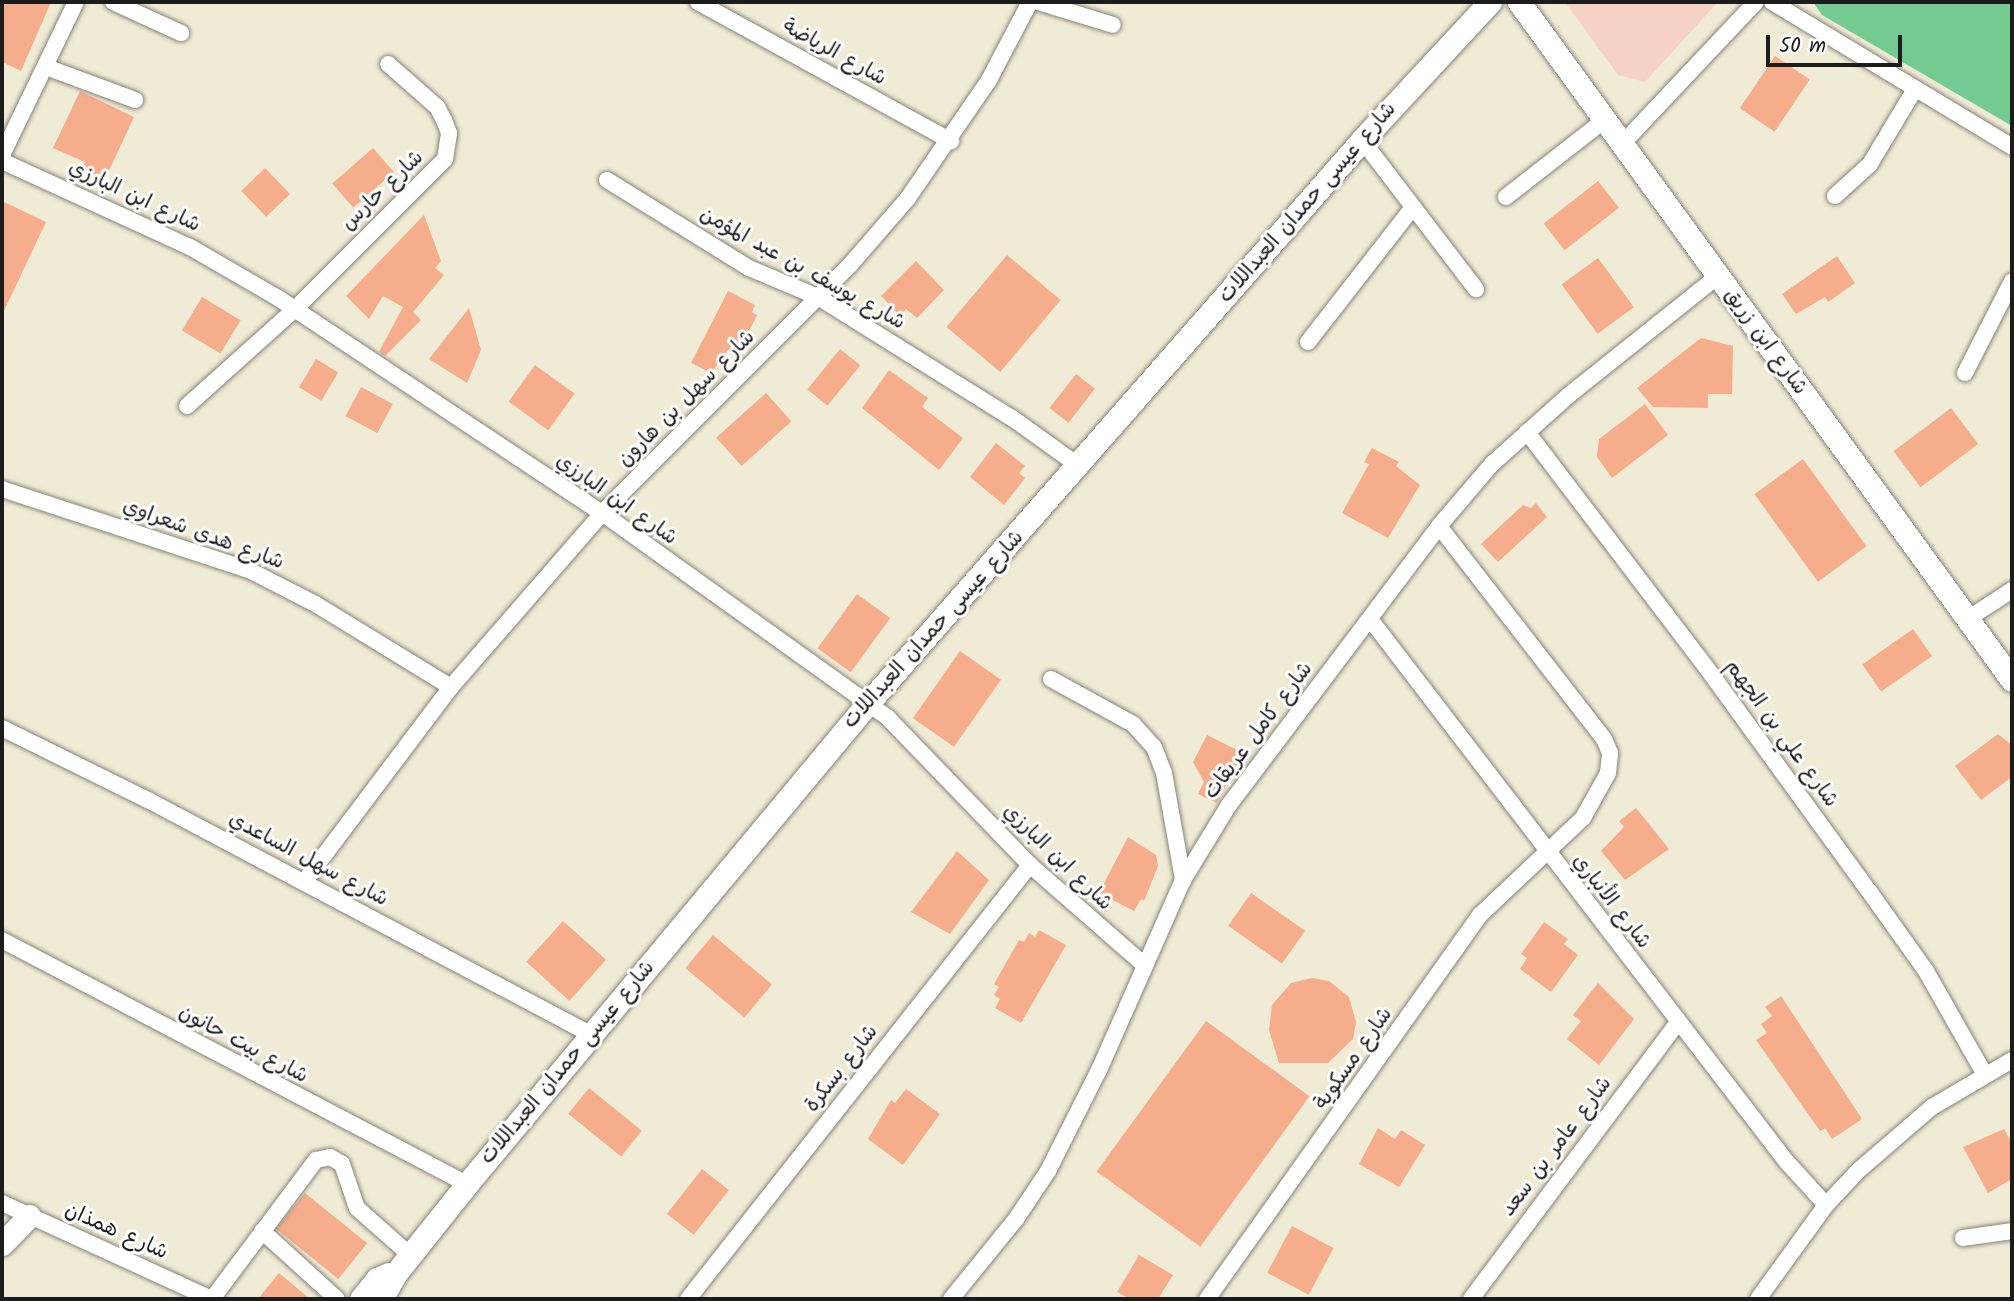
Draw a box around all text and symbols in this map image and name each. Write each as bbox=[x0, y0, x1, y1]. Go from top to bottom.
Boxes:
street label: شارع الرياضة bbox=[778, 14, 890, 92]
scale bar bbox=[1769, 21, 1906, 65]
text: 50 m bbox=[1779, 30, 1826, 63]
street label: شارع عيسى حمدان العبداللات bbox=[1214, 97, 1402, 309]
street label: شارع حارس bbox=[337, 146, 429, 236]
street label: شارع ابن البارزي bbox=[64, 155, 204, 239]
street label: شارع يوسف بن عبد المؤمن bbox=[695, 202, 909, 336]
street label: شارع ابن زريق bbox=[1718, 284, 1812, 400]
street label: شارع سهل بن هارون bbox=[613, 325, 761, 473]
street label: شارع ابن البارزي bbox=[550, 449, 682, 551]
street label: شارع هدى شعراوي bbox=[119, 494, 287, 576]
street label: شارع عيسى حمدان العبداللات bbox=[838, 526, 1030, 734]
street label: شارع علي بن الجهم bbox=[1719, 655, 1843, 813]
street label: شارع كامل عريقات bbox=[1199, 657, 1319, 805]
street label: شارع ابن البارزي bbox=[997, 799, 1117, 917]
street label: شارع سهل الساعدي bbox=[224, 807, 392, 913]
street label: شارع الأنباري bbox=[1566, 850, 1656, 954]
street label: شارع عيسى حمدان العبداللات bbox=[475, 956, 661, 1170]
street label: شارع بيت حانون bbox=[174, 1000, 312, 1090]
street label: شارع مسكوية bbox=[1309, 1003, 1399, 1115]
street label: شارع بسكرة bbox=[800, 1020, 884, 1118]
street label: شارع عامر بن سعد bbox=[1496, 1072, 1618, 1222]
street label: شارع همذان bbox=[61, 1198, 171, 1266]

